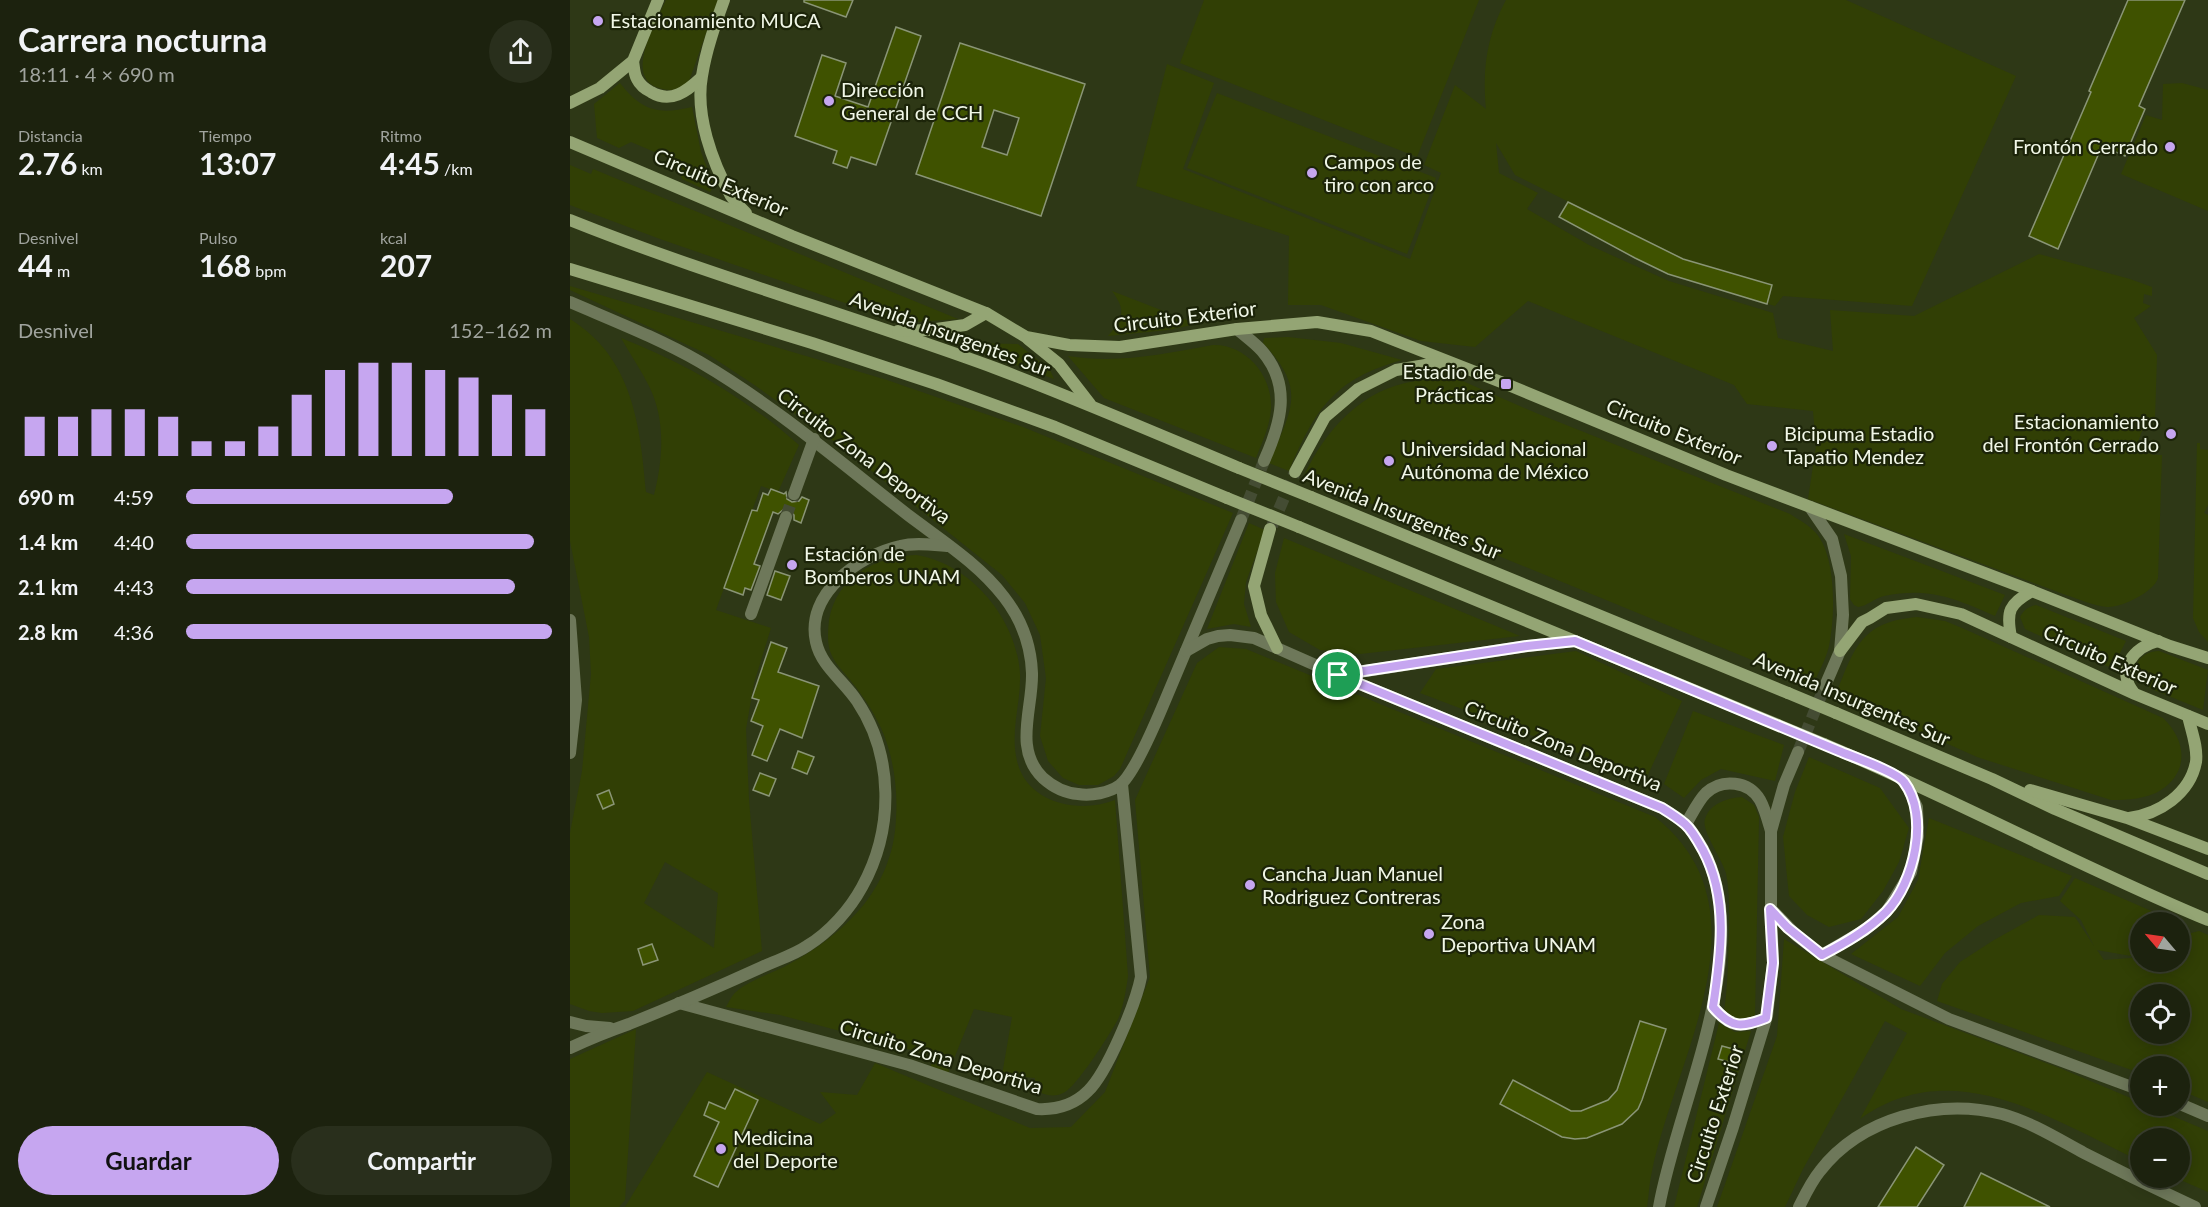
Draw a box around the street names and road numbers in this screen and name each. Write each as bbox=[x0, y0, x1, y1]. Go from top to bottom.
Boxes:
street label: Circuito Exterior bbox=[650, 143, 793, 222]
street label: Avenida Insurgentes Sur bbox=[847, 286, 1054, 381]
street label: Circuito Exterior bbox=[1112, 295, 1259, 337]
street label: Circuito Zona Deportiva bbox=[773, 382, 956, 528]
street label: Circuito Exterior bbox=[1603, 393, 1746, 469]
street label: Avenida Insurgentes Sur bbox=[1300, 462, 1506, 564]
street label: Circuito Exterior bbox=[2040, 619, 2182, 700]
street label: Avenida Insurgentes Sur bbox=[1750, 646, 1955, 751]
street label: Circuito Zona Deportiva bbox=[1461, 694, 1666, 796]
street label: Circuito Zona Deportiva bbox=[837, 1014, 1046, 1098]
street label: Circuito Exterior bbox=[1680, 1041, 1748, 1186]

